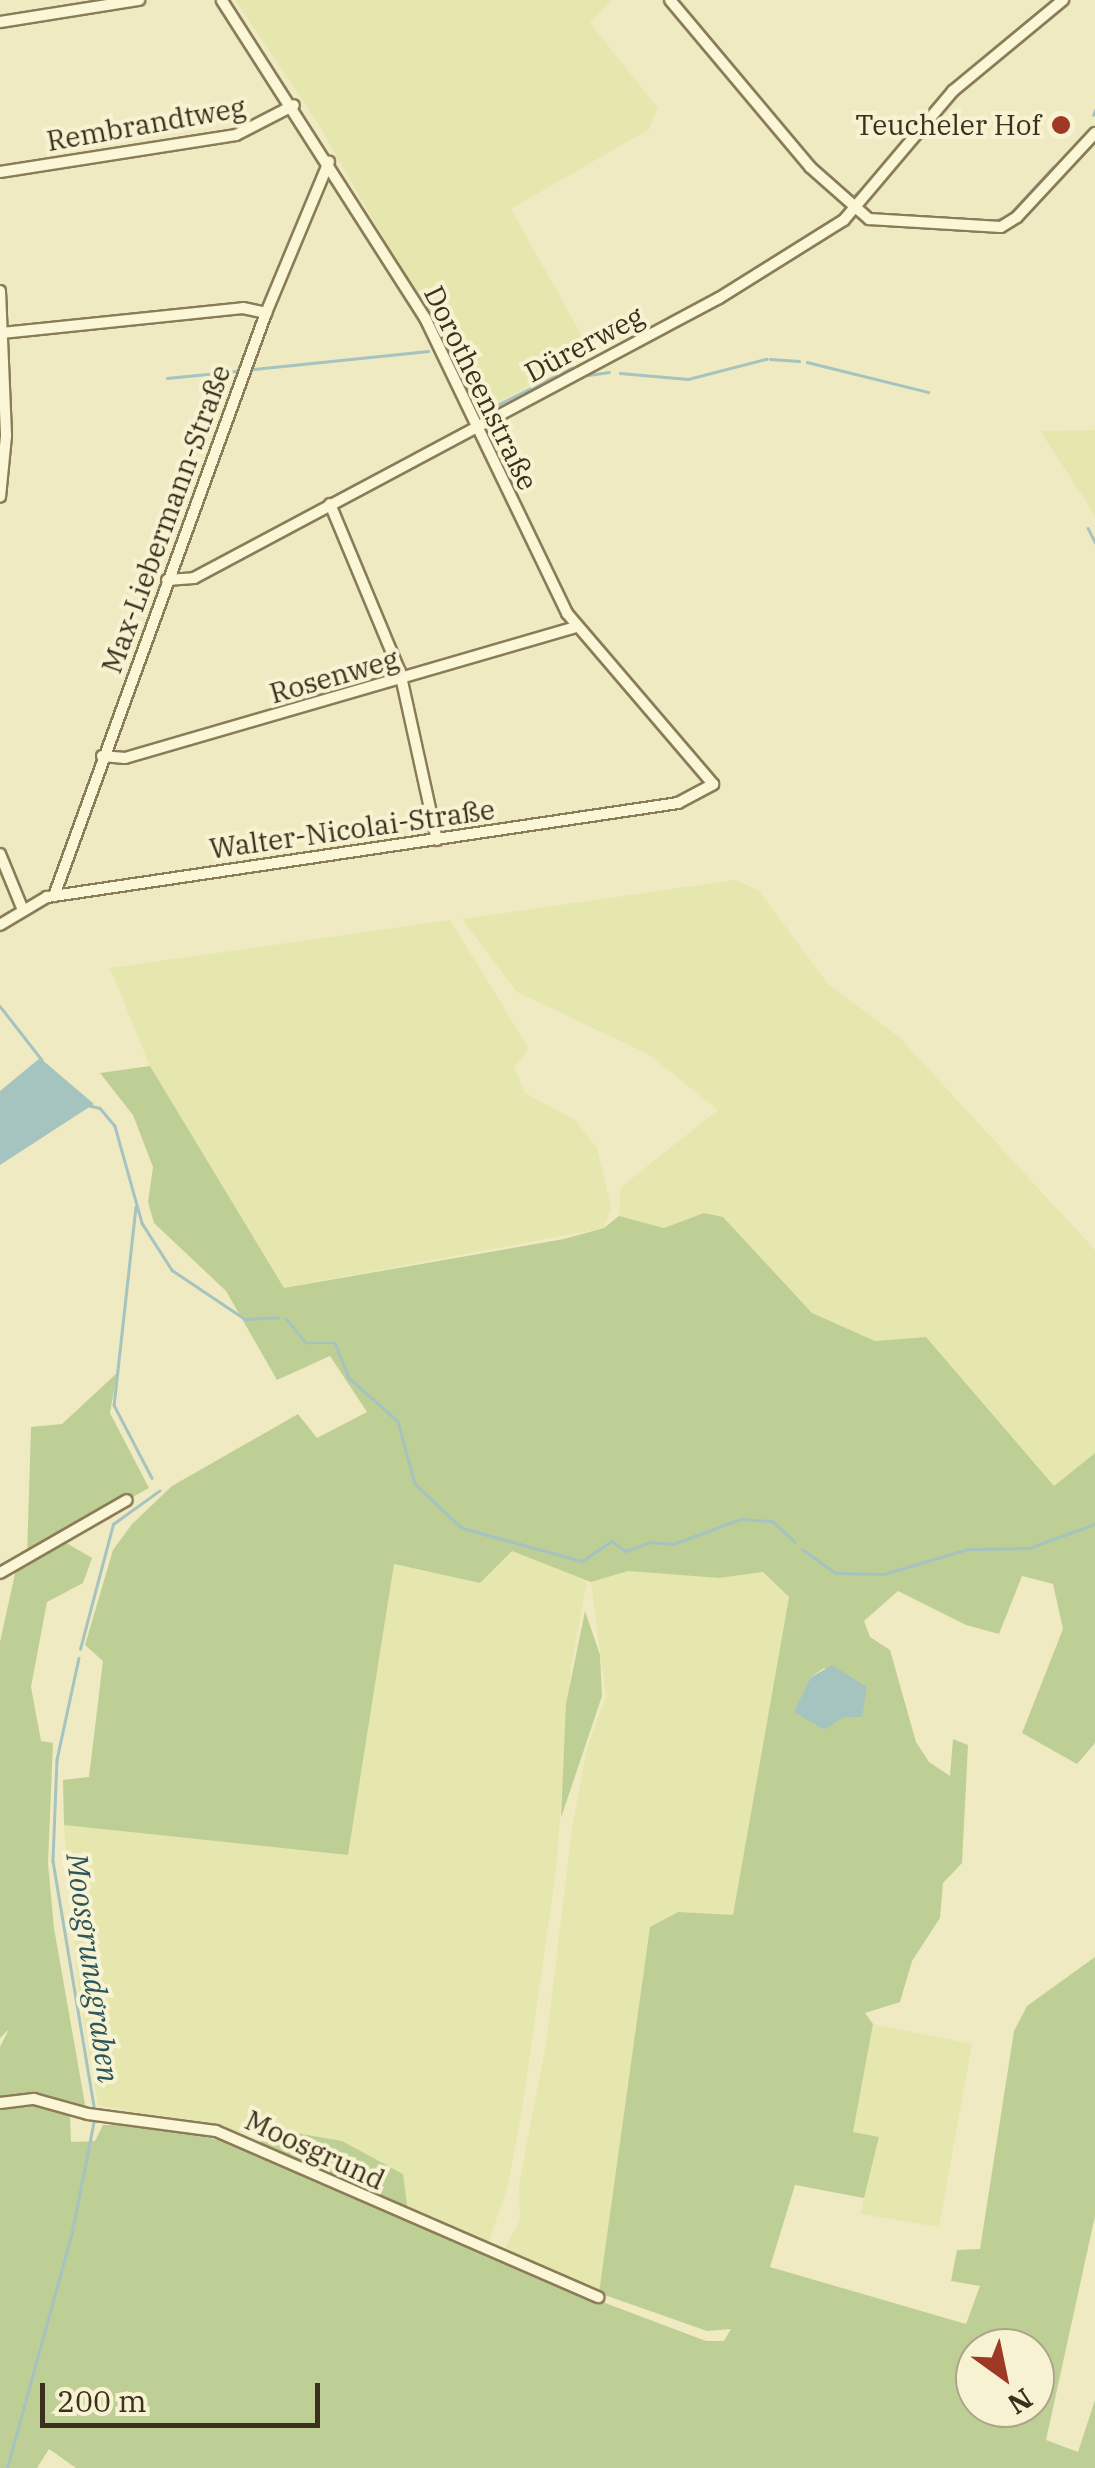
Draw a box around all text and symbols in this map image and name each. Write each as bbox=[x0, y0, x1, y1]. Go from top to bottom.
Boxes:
street label: Rembrandtweg bbox=[44, 90, 248, 158]
place label: Teucheler Hof bbox=[855, 108, 1041, 142]
marker: Teucheler Hof bbox=[1050, 114, 1072, 136]
street label: Dorotheenstraße bbox=[417, 280, 545, 496]
street label: Dürerweg bbox=[519, 299, 649, 389]
street label: Max-Liebermann-Straße bbox=[95, 360, 237, 678]
street label: Rosenweg bbox=[266, 642, 402, 710]
street label: Walter-Nicolai-Straße bbox=[207, 792, 497, 866]
water label: Moosgrundgraben bbox=[59, 1851, 127, 2085]
street label: Moosgrund bbox=[240, 2103, 390, 2197]
north arrow bbox=[955, 2328, 1055, 2428]
scale bar bbox=[45, 2363, 325, 2425]
text: N bbox=[1001, 2380, 1040, 2423]
text: 200 m bbox=[57, 2381, 147, 2420]

